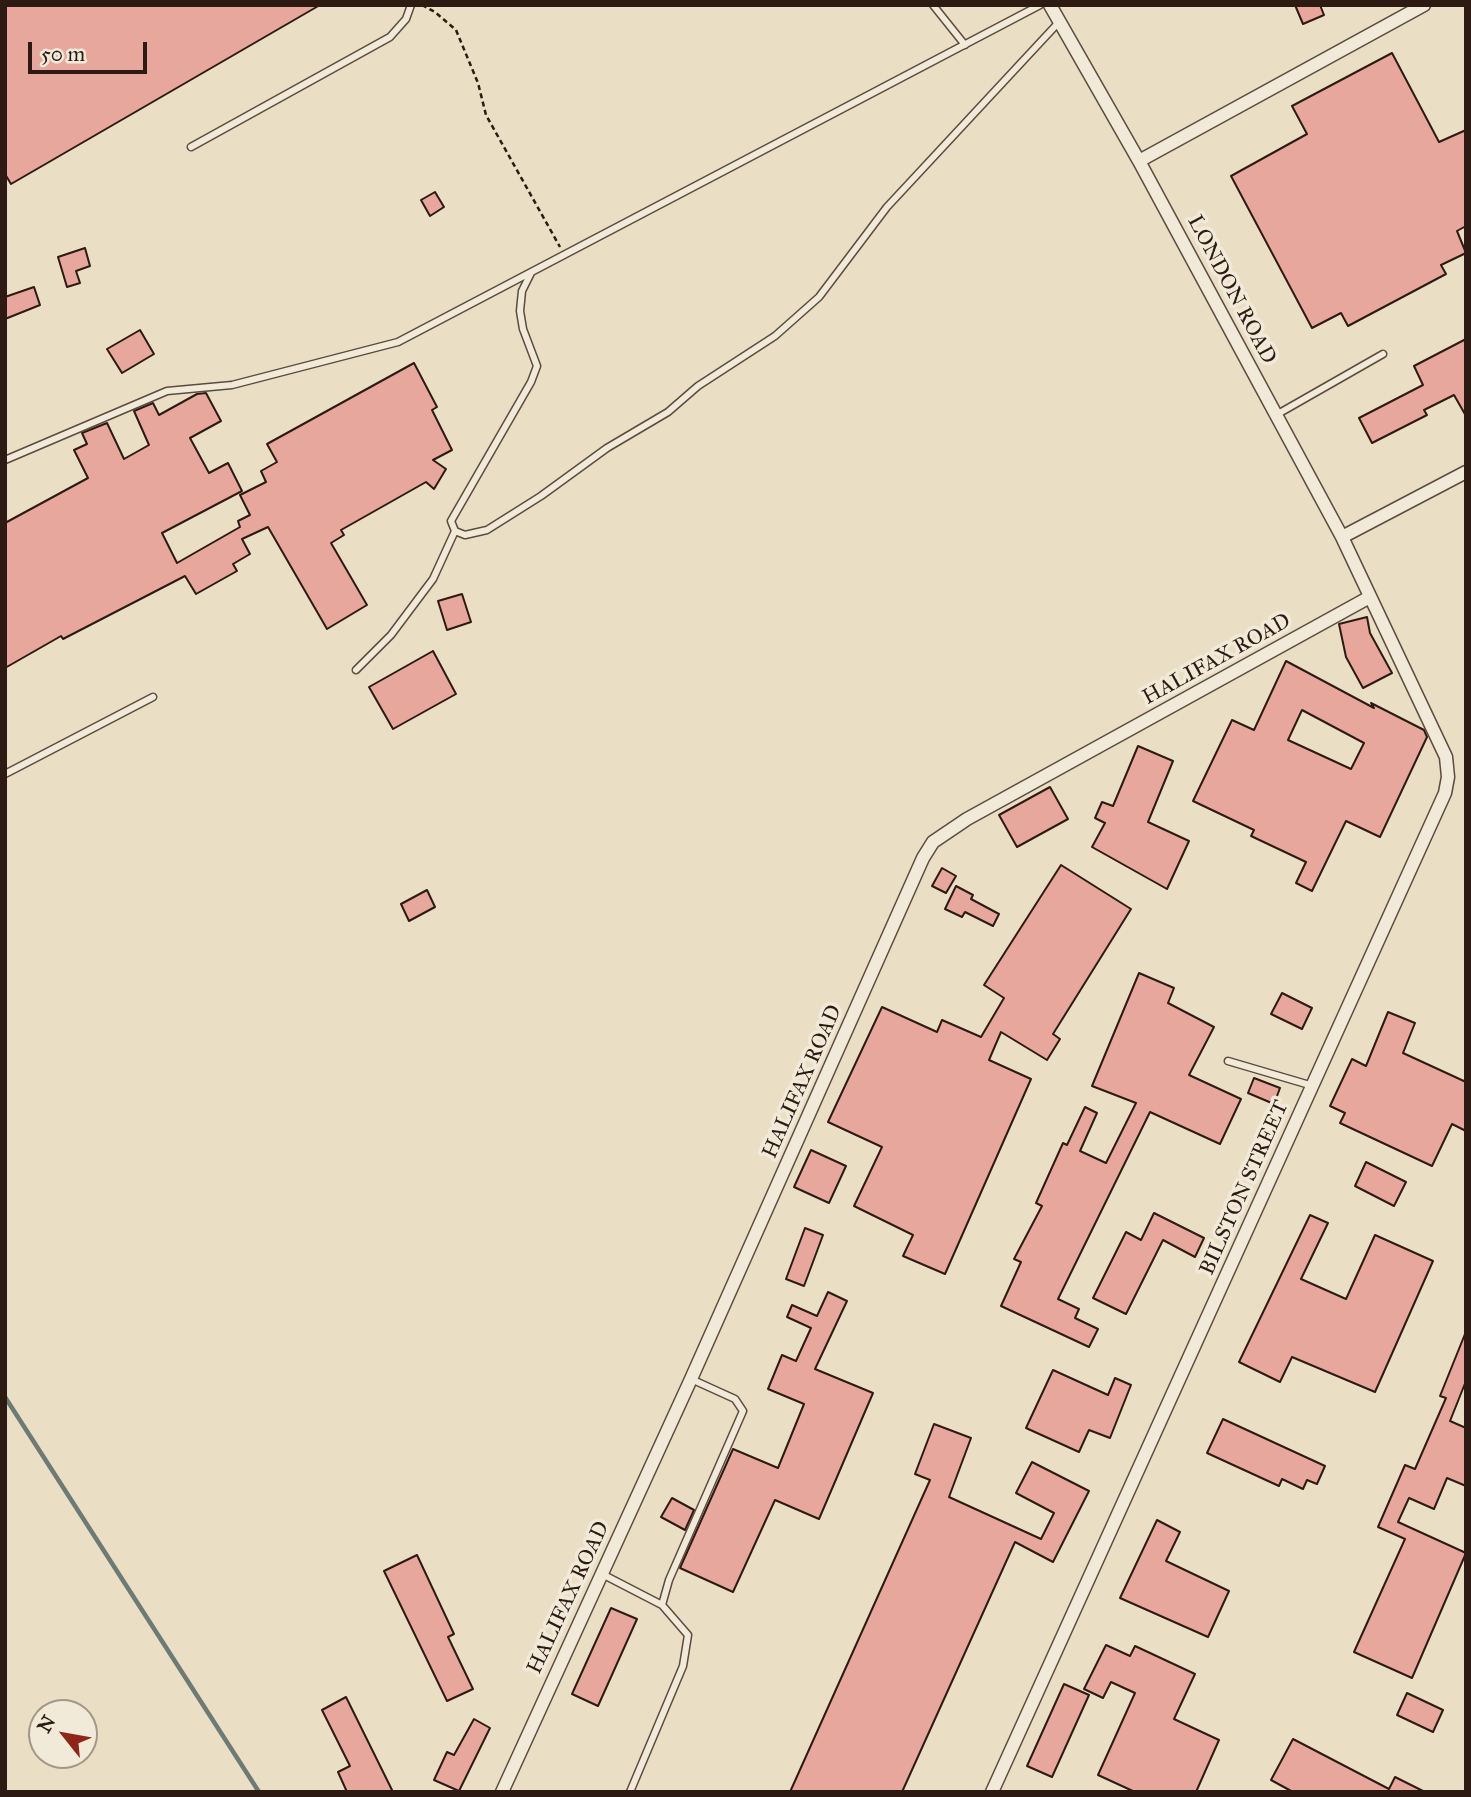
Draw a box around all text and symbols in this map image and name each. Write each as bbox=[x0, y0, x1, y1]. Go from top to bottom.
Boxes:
scale bar bbox=[32, 28, 150, 72]
text: 50 m bbox=[41, 41, 85, 67]
street label: LONDON ROAD bbox=[1181, 211, 1281, 369]
street label: HALIFAX ROAD bbox=[1139, 609, 1295, 711]
street label: HALIFAX ROAD bbox=[758, 1001, 848, 1163]
street label: BILSTON STREET bbox=[1195, 1097, 1295, 1279]
street label: HALIFAX ROAD bbox=[523, 1518, 615, 1678]
north arrow bbox=[28, 1699, 98, 1769]
text: N bbox=[32, 1711, 60, 1737]

